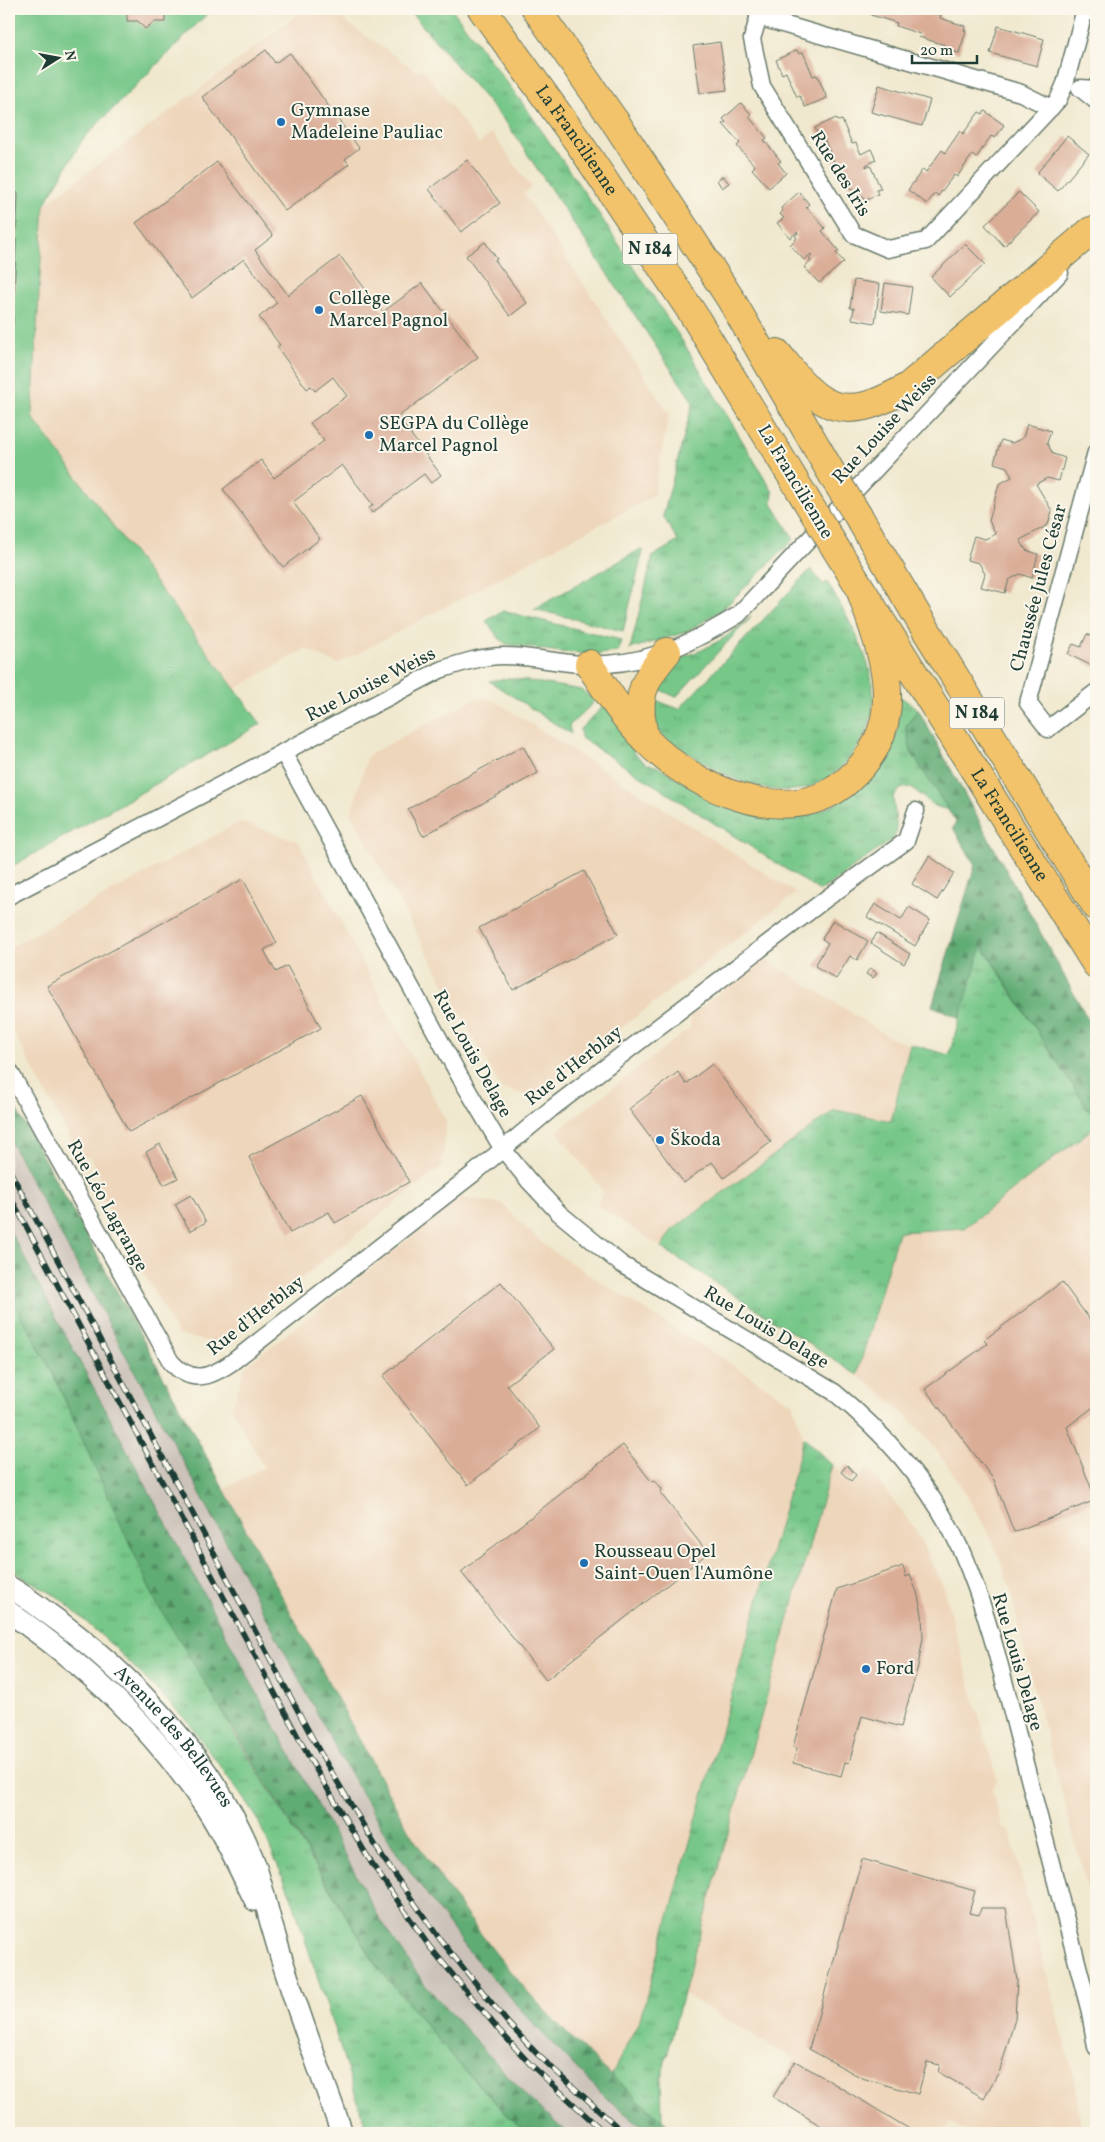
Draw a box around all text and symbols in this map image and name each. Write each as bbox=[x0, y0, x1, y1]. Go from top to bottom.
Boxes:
north arrow bbox=[32, 32, 82, 82]
scale bar bbox=[912, 32, 978, 64]
text: 20 m bbox=[920, 41, 953, 62]
text: N bbox=[59, 49, 80, 63]
street label: La Francilienne bbox=[529, 80, 624, 201]
place label: Gymnase Madeleine Pauliac bbox=[291, 98, 443, 146]
marker: Gymnase Madeleine Pauliac bbox=[275, 116, 287, 128]
street label: Rue des Iris bbox=[803, 126, 877, 222]
road number: N 184 bbox=[622, 233, 678, 264]
place label: Collège Marcel Pagnol bbox=[329, 286, 449, 334]
marker: Collège Marcel Pagnol bbox=[313, 304, 325, 316]
street label: Rue Louise Weiss bbox=[827, 368, 943, 490]
place label: SEGPA du Collège Marcel Pagnol bbox=[379, 411, 529, 459]
street label: La Francilienne bbox=[751, 420, 839, 544]
marker: SEGPA du Collège Marcel Pagnol bbox=[363, 429, 375, 441]
street label: Chaussée Jules César bbox=[1004, 501, 1074, 675]
street label: Rue Louise Weiss bbox=[302, 641, 440, 729]
road number: N 184 bbox=[950, 698, 1004, 728]
street label: La Francilienne bbox=[964, 764, 1054, 887]
street label: Rue Louis Delage bbox=[426, 985, 518, 1123]
street label: Rue d'Herblay bbox=[520, 1020, 628, 1112]
place label: Škoda bbox=[670, 1127, 721, 1153]
marker: Škoda bbox=[654, 1134, 666, 1146]
street label: Rue Léo Lagrange bbox=[60, 1135, 154, 1277]
street label: Rue d'Herblay bbox=[202, 1270, 310, 1362]
street label: Rue Louis Delage bbox=[698, 1280, 834, 1376]
place label: Rousseau Opel Saint-Ouen l'Aumône bbox=[594, 1539, 773, 1587]
marker: Rousseau Opel Saint-Ouen l'Aumône bbox=[578, 1557, 590, 1569]
street label: Rue Louis Delage bbox=[985, 1590, 1049, 1734]
place label: Ford bbox=[876, 1656, 915, 1682]
street label: Avenue des Bellevues bbox=[107, 1660, 239, 1813]
marker: Ford bbox=[860, 1663, 872, 1675]

